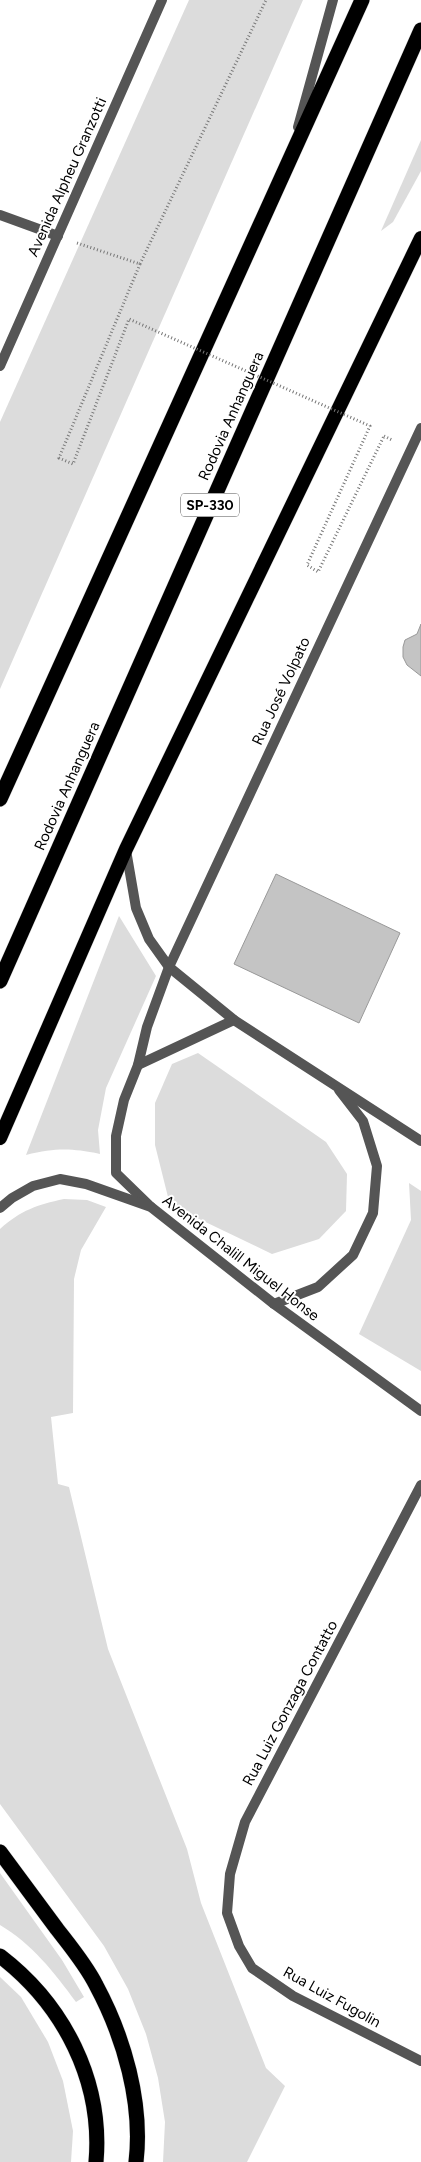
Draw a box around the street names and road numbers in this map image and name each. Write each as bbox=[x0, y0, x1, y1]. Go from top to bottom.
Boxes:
street label: Avenida Alpheu Granzotti bbox=[24, 95, 110, 259]
street label: Rodovia Anhanguera bbox=[195, 349, 267, 483]
road number: SP-330 bbox=[181, 494, 239, 516]
street label: Rua José Volpato bbox=[248, 634, 314, 748]
street label: Rodovia Anhanguera bbox=[31, 719, 103, 853]
street label: Avenida Chalill Miguel Honse bbox=[159, 1191, 323, 1325]
street label: Rua Luiz Gonzaga Contatto bbox=[239, 1617, 341, 1789]
street label: Rua Luiz Fugolin bbox=[280, 1963, 384, 2031]

